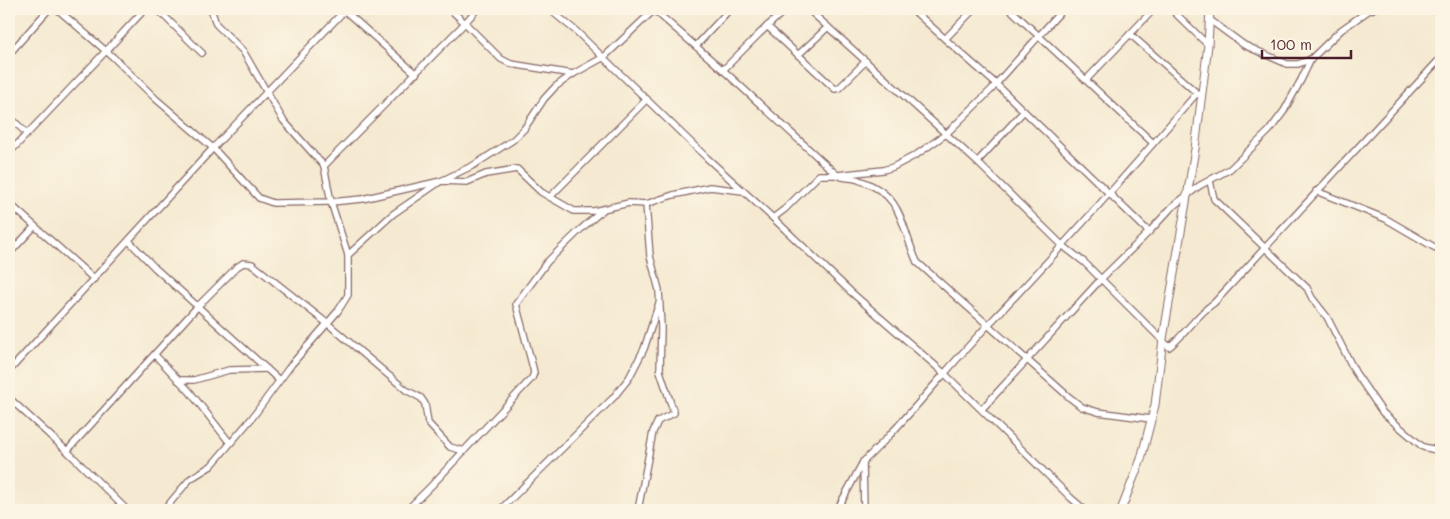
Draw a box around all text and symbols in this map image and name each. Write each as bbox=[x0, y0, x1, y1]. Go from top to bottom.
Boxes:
scale bar bbox=[1262, 28, 1351, 60]
text: 100 m bbox=[1270, 34, 1312, 54]

